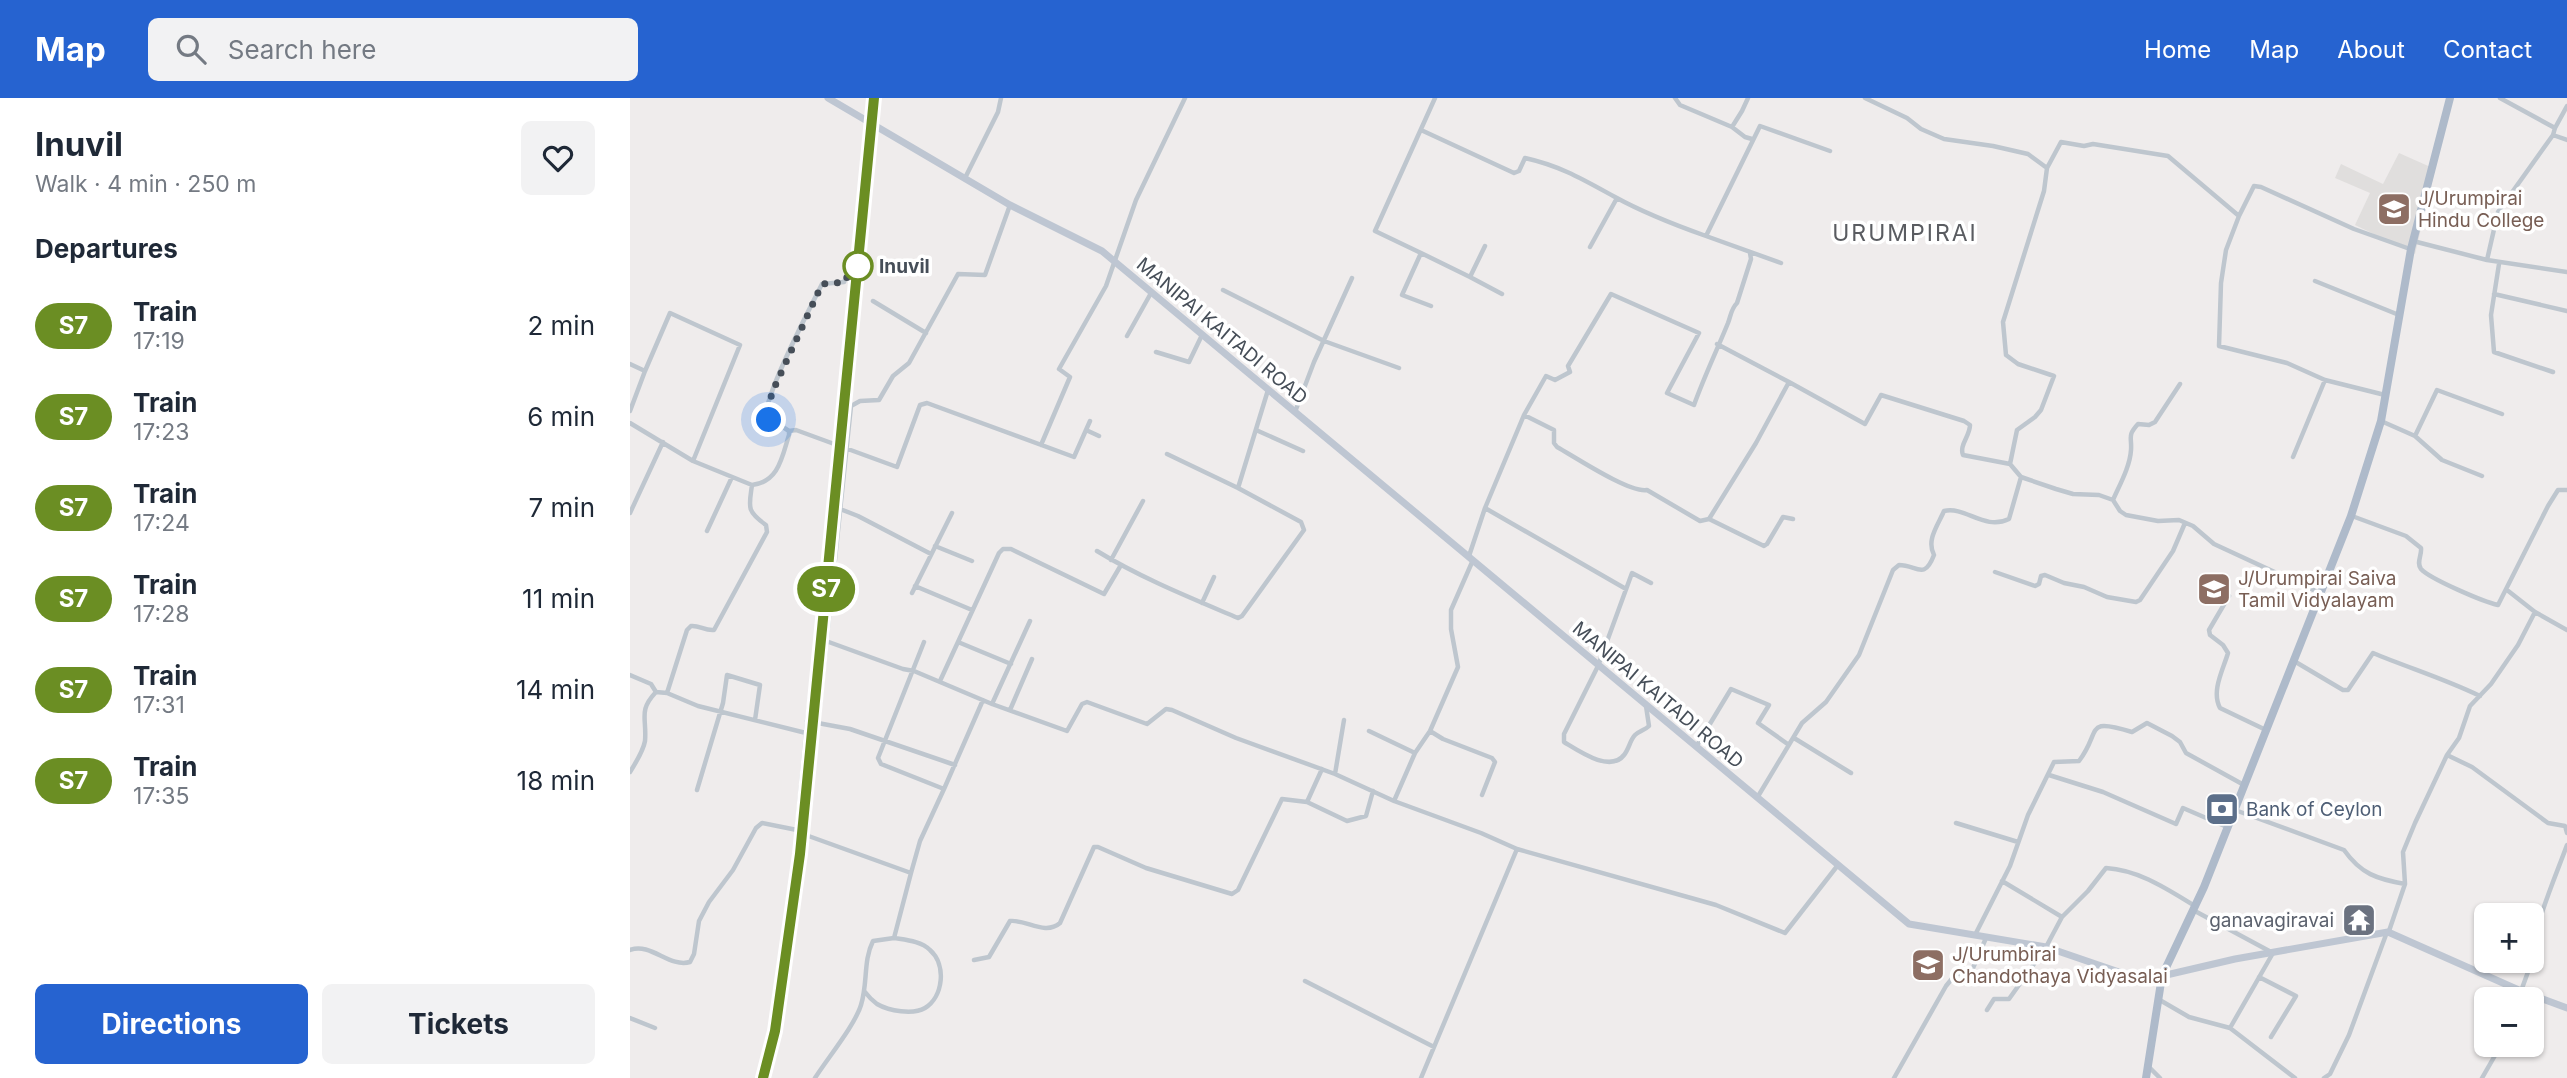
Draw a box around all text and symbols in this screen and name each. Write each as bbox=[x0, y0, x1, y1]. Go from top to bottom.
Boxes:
search box bbox=[148, 18, 638, 81]
text: Map bbox=[35, 29, 106, 69]
icon: search bbox=[172, 30, 210, 68]
text: Search here bbox=[228, 34, 376, 65]
text: Home bbox=[2144, 35, 2211, 64]
text: Map bbox=[2249, 35, 2299, 64]
text: About bbox=[2337, 35, 2405, 64]
text: Contact bbox=[2443, 35, 2532, 64]
button: heart bbox=[521, 121, 595, 195]
text: Inuvil bbox=[35, 124, 123, 164]
text: Walk · 4 min · 250 m bbox=[35, 170, 257, 198]
place label: J/Urumpirai Hindu College bbox=[2418, 187, 2544, 232]
school or university icon: J/Urumpirai Hindu College bbox=[2375, 190, 2413, 228]
district label: URUMPIRAI bbox=[1832, 219, 1978, 247]
text: Departures bbox=[35, 233, 178, 264]
marker: Inuvil bbox=[843, 251, 873, 281]
street label: MANIPAI KAITADI ROAD bbox=[1132, 253, 1312, 409]
place label: Inuvil bbox=[879, 255, 930, 278]
text: Train bbox=[133, 296, 197, 327]
text: 2 min bbox=[527, 310, 595, 341]
text: S7 bbox=[59, 311, 88, 340]
text: 17:19 bbox=[133, 327, 185, 355]
text: Train bbox=[133, 387, 197, 418]
text: 6 min bbox=[527, 401, 595, 432]
text: S7 bbox=[59, 402, 88, 431]
your location bbox=[751, 402, 786, 437]
text: 17:23 bbox=[133, 418, 189, 446]
text: Train bbox=[133, 478, 197, 509]
text: 7 min bbox=[529, 492, 595, 523]
text: S7 bbox=[59, 493, 88, 522]
text: 17:24 bbox=[133, 509, 190, 537]
line badge: S7 bbox=[794, 566, 858, 612]
place label: J/Urumpirai Saiva Tamil Vidyalayam bbox=[2238, 567, 2397, 612]
text: Train bbox=[133, 569, 197, 600]
school or university icon: J/Urumpirai Saiva Tamil Vidyalayam bbox=[2195, 570, 2233, 608]
text: S7 bbox=[811, 574, 841, 603]
text: 11 min bbox=[522, 583, 595, 614]
text: S7 bbox=[59, 584, 88, 613]
text: 17:28 bbox=[133, 600, 189, 628]
street label: MANIPAI KAITADI ROAD bbox=[1568, 617, 1748, 773]
text: Train bbox=[133, 660, 197, 691]
text: 14 min bbox=[516, 674, 595, 705]
text: S7 bbox=[59, 675, 88, 704]
text: 17:31 bbox=[133, 691, 185, 719]
text: Train bbox=[133, 751, 197, 782]
text: 18 min bbox=[517, 765, 595, 796]
text: S7 bbox=[59, 766, 88, 795]
text: 17:35 bbox=[133, 782, 189, 810]
bank icon: Bank of Ceylon bbox=[2203, 790, 2241, 828]
place label: Bank of Ceylon bbox=[2246, 798, 2382, 821]
temple icon: ganavagiravai bbox=[2340, 901, 2378, 939]
map controls bbox=[2474, 903, 2544, 1057]
button: + bbox=[2474, 903, 2544, 973]
place label: ganavagiravai bbox=[2209, 909, 2334, 932]
place label: J/Urumbirai Chandothaya Vidyasalai bbox=[1952, 943, 2168, 988]
school or university icon: J/Urumbirai Chandothaya Vidyasalai bbox=[1909, 946, 1947, 984]
button: Directions bbox=[35, 984, 308, 1064]
button: Tickets bbox=[322, 984, 595, 1064]
button: − bbox=[2474, 987, 2544, 1057]

